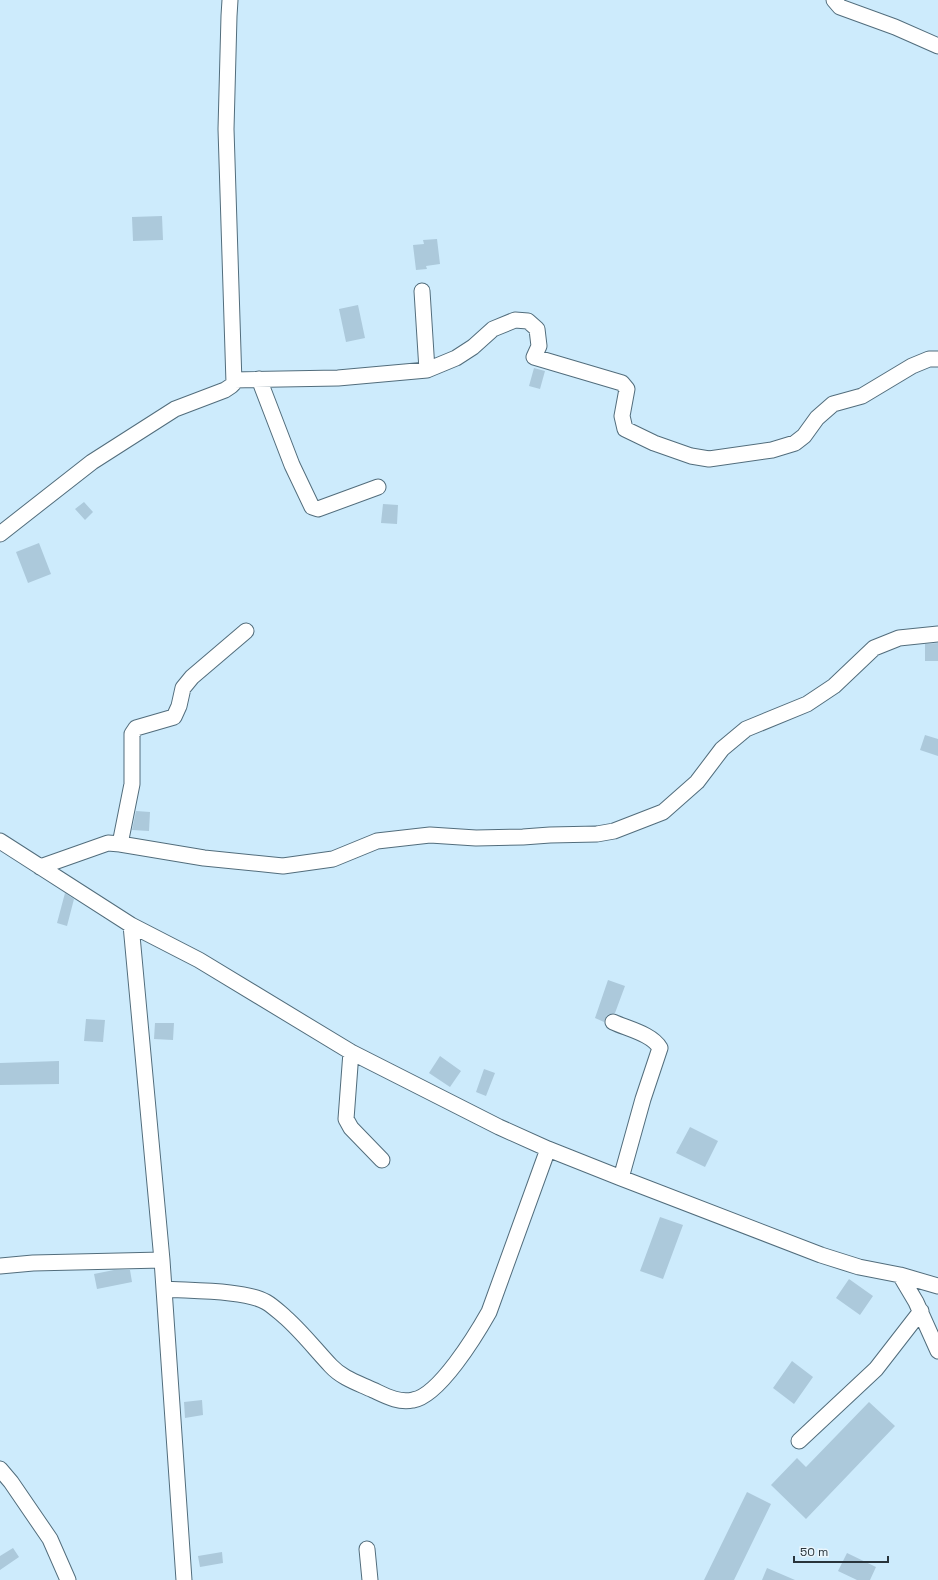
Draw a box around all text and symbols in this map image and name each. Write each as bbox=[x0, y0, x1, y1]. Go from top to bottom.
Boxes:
scale bar bbox=[794, 1538, 888, 1564]
text: 50 m bbox=[800, 1544, 828, 1560]

